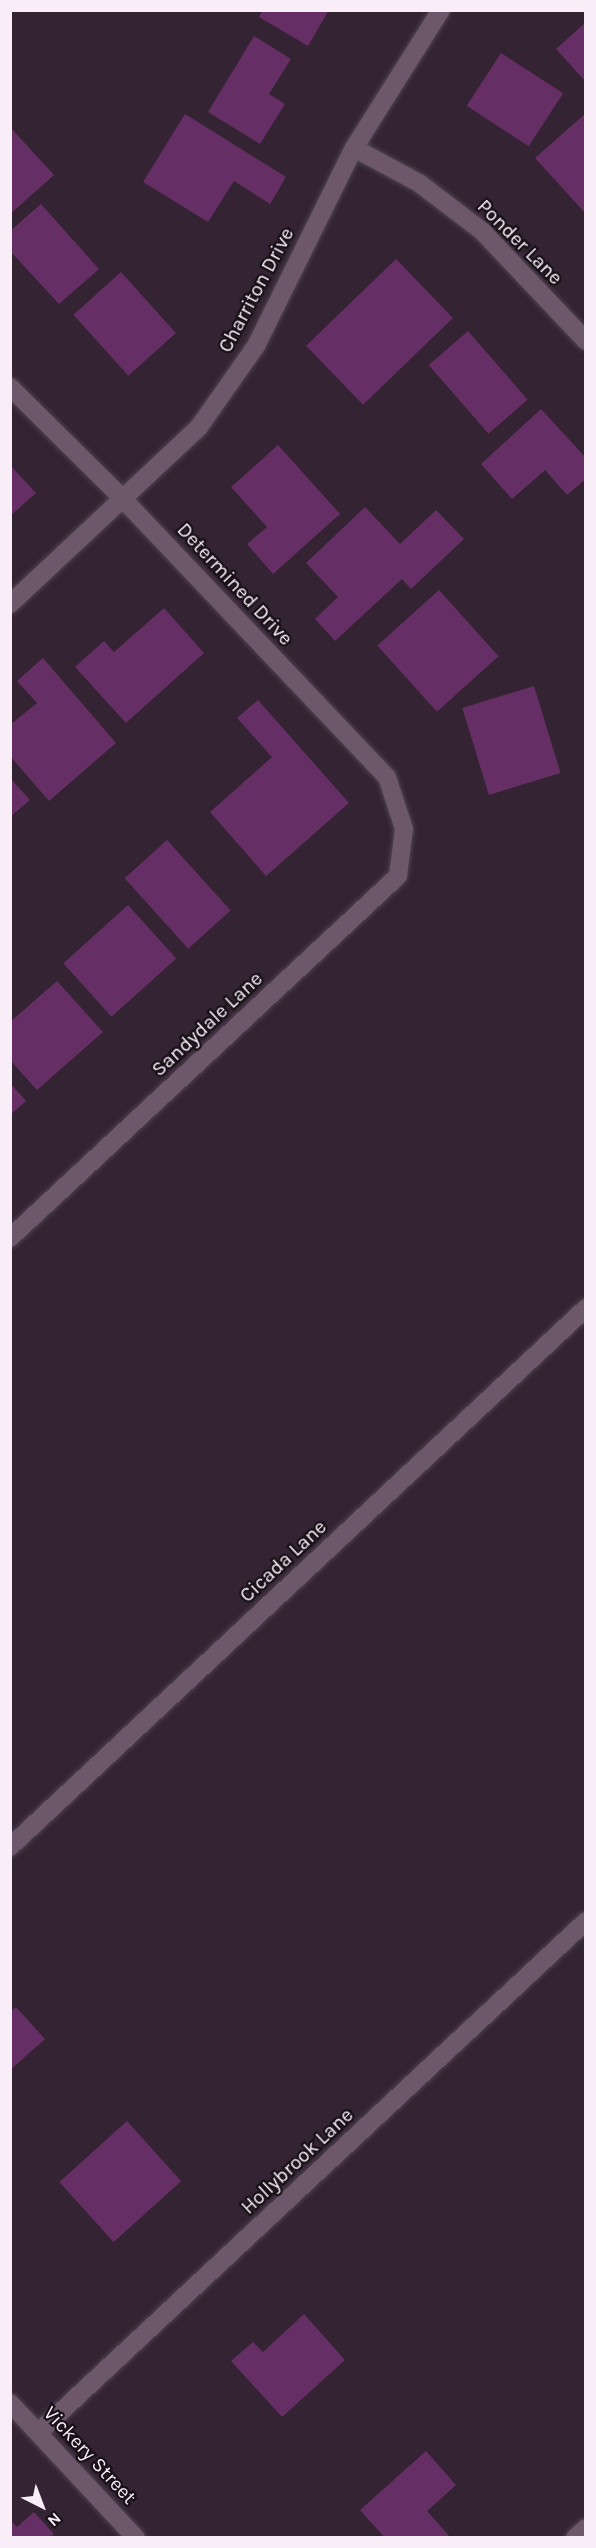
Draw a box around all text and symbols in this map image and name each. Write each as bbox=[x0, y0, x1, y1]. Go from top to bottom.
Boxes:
street label: Ponder Lane bbox=[472, 194, 568, 290]
street label: Charriton Drive bbox=[213, 224, 299, 356]
street label: Determined Drive bbox=[172, 518, 298, 650]
street label: Sandydale Lane bbox=[147, 967, 267, 1081]
street label: Cicada Lane bbox=[235, 1515, 331, 1607]
street label: Hollybrook Lane bbox=[236, 2103, 358, 2219]
street label: Vickery Street bbox=[39, 2401, 141, 2509]
north arrow bbox=[12, 2476, 72, 2536]
text: N bbox=[44, 2509, 65, 2531]

